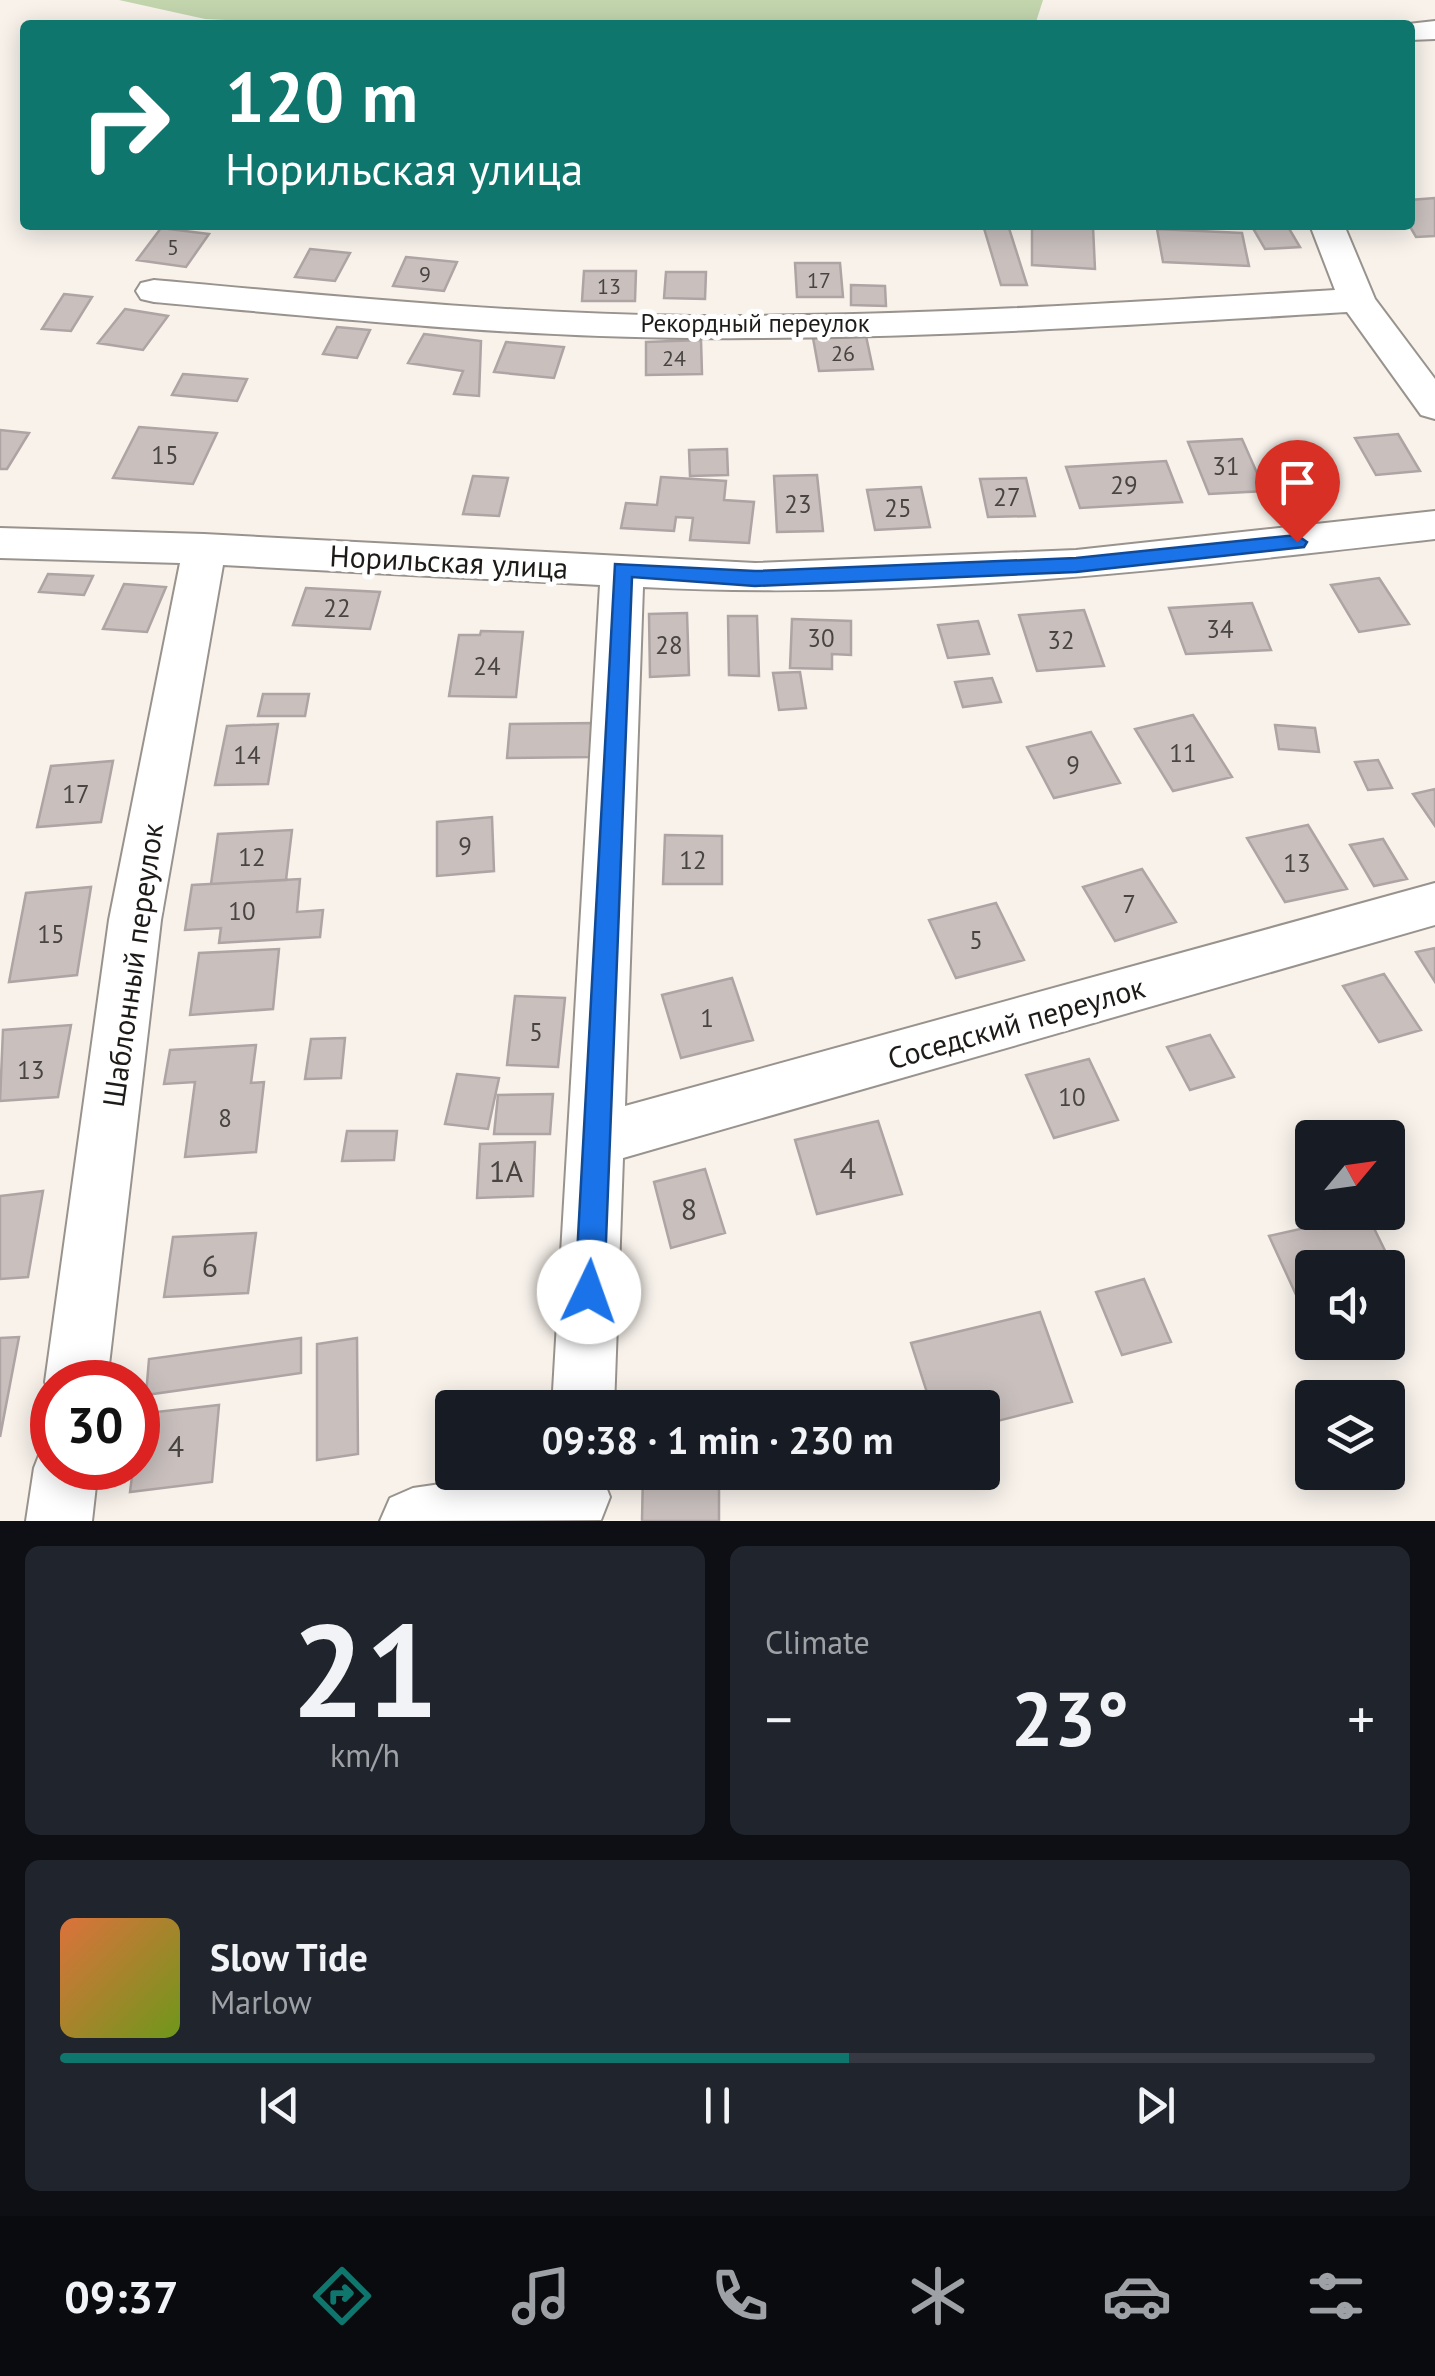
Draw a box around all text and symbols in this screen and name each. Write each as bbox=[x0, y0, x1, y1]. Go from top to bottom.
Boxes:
text: 120 m bbox=[225, 51, 418, 141]
icon: right bbox=[60, 60, 190, 190]
text: Норильская улица bbox=[225, 139, 583, 197]
house number: 5 bbox=[167, 233, 179, 261]
house number: 9 bbox=[419, 260, 431, 288]
house number: 17 bbox=[807, 266, 831, 294]
house number: 13 bbox=[597, 272, 621, 300]
street label: Рекордный переулок bbox=[640, 307, 870, 339]
house number: 26 bbox=[831, 339, 855, 367]
house number: 24 bbox=[662, 344, 686, 372]
house number: 15 bbox=[151, 439, 179, 471]
pin bbox=[1255, 440, 1340, 543]
house number: 31 bbox=[1212, 450, 1240, 482]
icon: arrive bbox=[1270, 455, 1325, 510]
house number: 29 bbox=[1110, 469, 1138, 501]
house number: 27 bbox=[993, 481, 1021, 513]
house number: 23 bbox=[784, 488, 812, 520]
house number: 25 bbox=[884, 492, 912, 524]
street label: Норильская улица bbox=[329, 535, 569, 587]
house number: 22 bbox=[323, 592, 351, 624]
house number: 34 bbox=[1206, 613, 1234, 645]
house number: 30 bbox=[807, 622, 835, 654]
house number: 32 bbox=[1047, 624, 1075, 656]
house number: 28 bbox=[655, 629, 683, 661]
house number: 24 bbox=[473, 650, 501, 682]
house number: 11 bbox=[1169, 737, 1197, 769]
house number: 14 bbox=[233, 739, 261, 771]
house number: 9 bbox=[1066, 749, 1080, 781]
house number: 17 bbox=[62, 778, 90, 810]
street label: Шаблонный переулок bbox=[93, 820, 171, 1109]
house number: 9 bbox=[458, 830, 472, 862]
house number: 12 bbox=[238, 841, 266, 873]
house number: 12 bbox=[679, 844, 707, 876]
house number: 13 bbox=[1283, 847, 1311, 879]
house number: 7 bbox=[1122, 888, 1136, 920]
house number: 10 bbox=[228, 895, 256, 927]
house number: 15 bbox=[37, 918, 65, 950]
house number: 5 bbox=[969, 924, 983, 956]
street label: Соседский переулок bbox=[883, 966, 1150, 1077]
house number: 1 bbox=[700, 1002, 714, 1034]
house number: 5 bbox=[529, 1016, 543, 1048]
house number: 13 bbox=[17, 1054, 45, 1086]
house number: 10 bbox=[1058, 1081, 1086, 1113]
house number: 8 bbox=[218, 1102, 232, 1134]
north arrow bbox=[1295, 1120, 1405, 1230]
map controls bbox=[1295, 1120, 1405, 1490]
house number: 4 bbox=[840, 1148, 856, 1187]
house number: 1А bbox=[489, 1151, 523, 1190]
house number: 8 bbox=[681, 1189, 697, 1228]
position arrow bbox=[537, 1240, 641, 1344]
house number: 6 bbox=[202, 1246, 218, 1285]
button: sound bbox=[1295, 1250, 1405, 1360]
speed limit sign: 30 bbox=[30, 1360, 160, 1490]
button: layers bbox=[1295, 1380, 1405, 1490]
text: 09:38 · 1 min · 230 m bbox=[542, 1415, 893, 1464]
house number: 4 bbox=[168, 1426, 184, 1465]
text: 21 bbox=[291, 1585, 439, 1753]
text: Climate bbox=[765, 1621, 870, 1663]
text: 23° bbox=[1011, 1670, 1129, 1767]
text: − bbox=[765, 1683, 793, 1754]
text: + bbox=[1347, 1683, 1375, 1754]
text: km/h bbox=[330, 1734, 400, 1776]
text: Slow Tide bbox=[210, 1932, 368, 1981]
text: Marlow bbox=[210, 1981, 312, 2023]
icon: previous bbox=[252, 2078, 307, 2133]
icon: pause bbox=[690, 2078, 745, 2133]
icon: next bbox=[1128, 2078, 1183, 2133]
icon: directions bbox=[307, 2261, 377, 2331]
icon: music bbox=[506, 2261, 576, 2331]
icon: phone bbox=[705, 2261, 775, 2331]
icon: climate bbox=[903, 2261, 973, 2331]
icon: car bbox=[1102, 2261, 1172, 2331]
icon: filters bbox=[1301, 2261, 1371, 2331]
text: 09:37 bbox=[64, 2267, 179, 2325]

